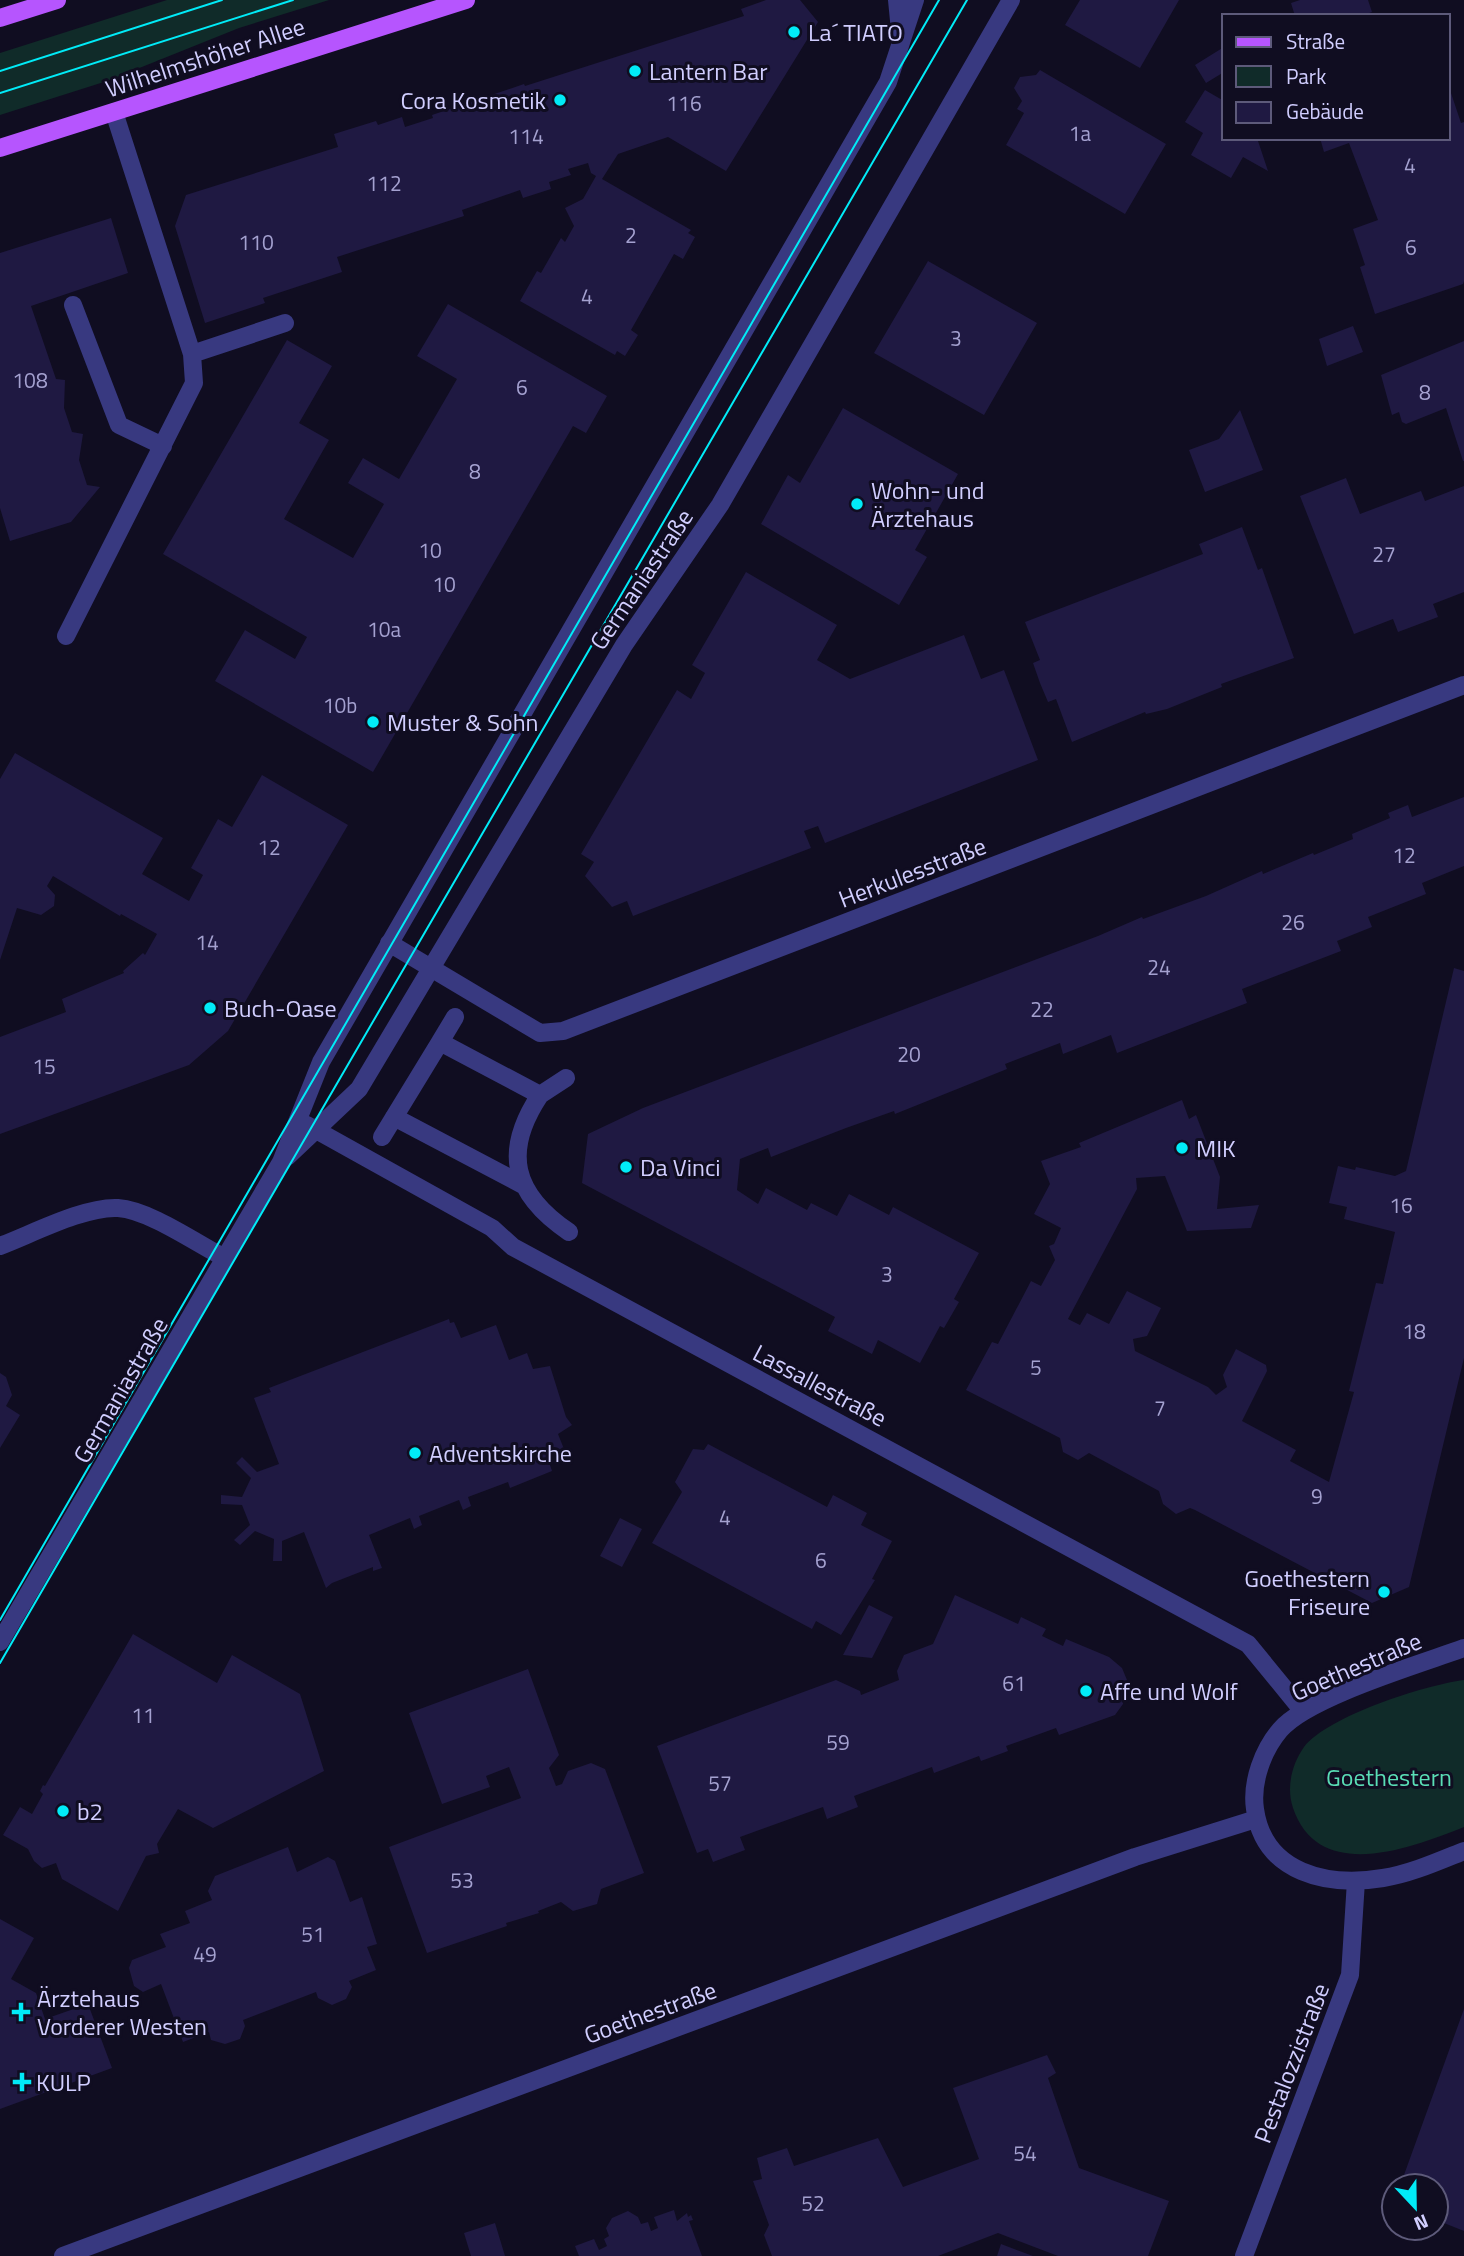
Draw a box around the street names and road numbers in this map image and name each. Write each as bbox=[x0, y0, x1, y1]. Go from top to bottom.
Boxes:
street label: Wilhelmshöher Allee bbox=[101, 8, 309, 106]
street label: Germaniastraße bbox=[580, 501, 702, 657]
street label: Herkulesstraße bbox=[833, 827, 991, 917]
street label: Germaniastraße bbox=[64, 1310, 176, 1470]
street label: Lassallestraße bbox=[747, 1335, 893, 1435]
street label: Goethestraße bbox=[1285, 1622, 1427, 1710]
street label: Goethestraße bbox=[579, 1971, 721, 2053]
street label: Pestalozzistraße bbox=[1244, 1978, 1338, 2148]

